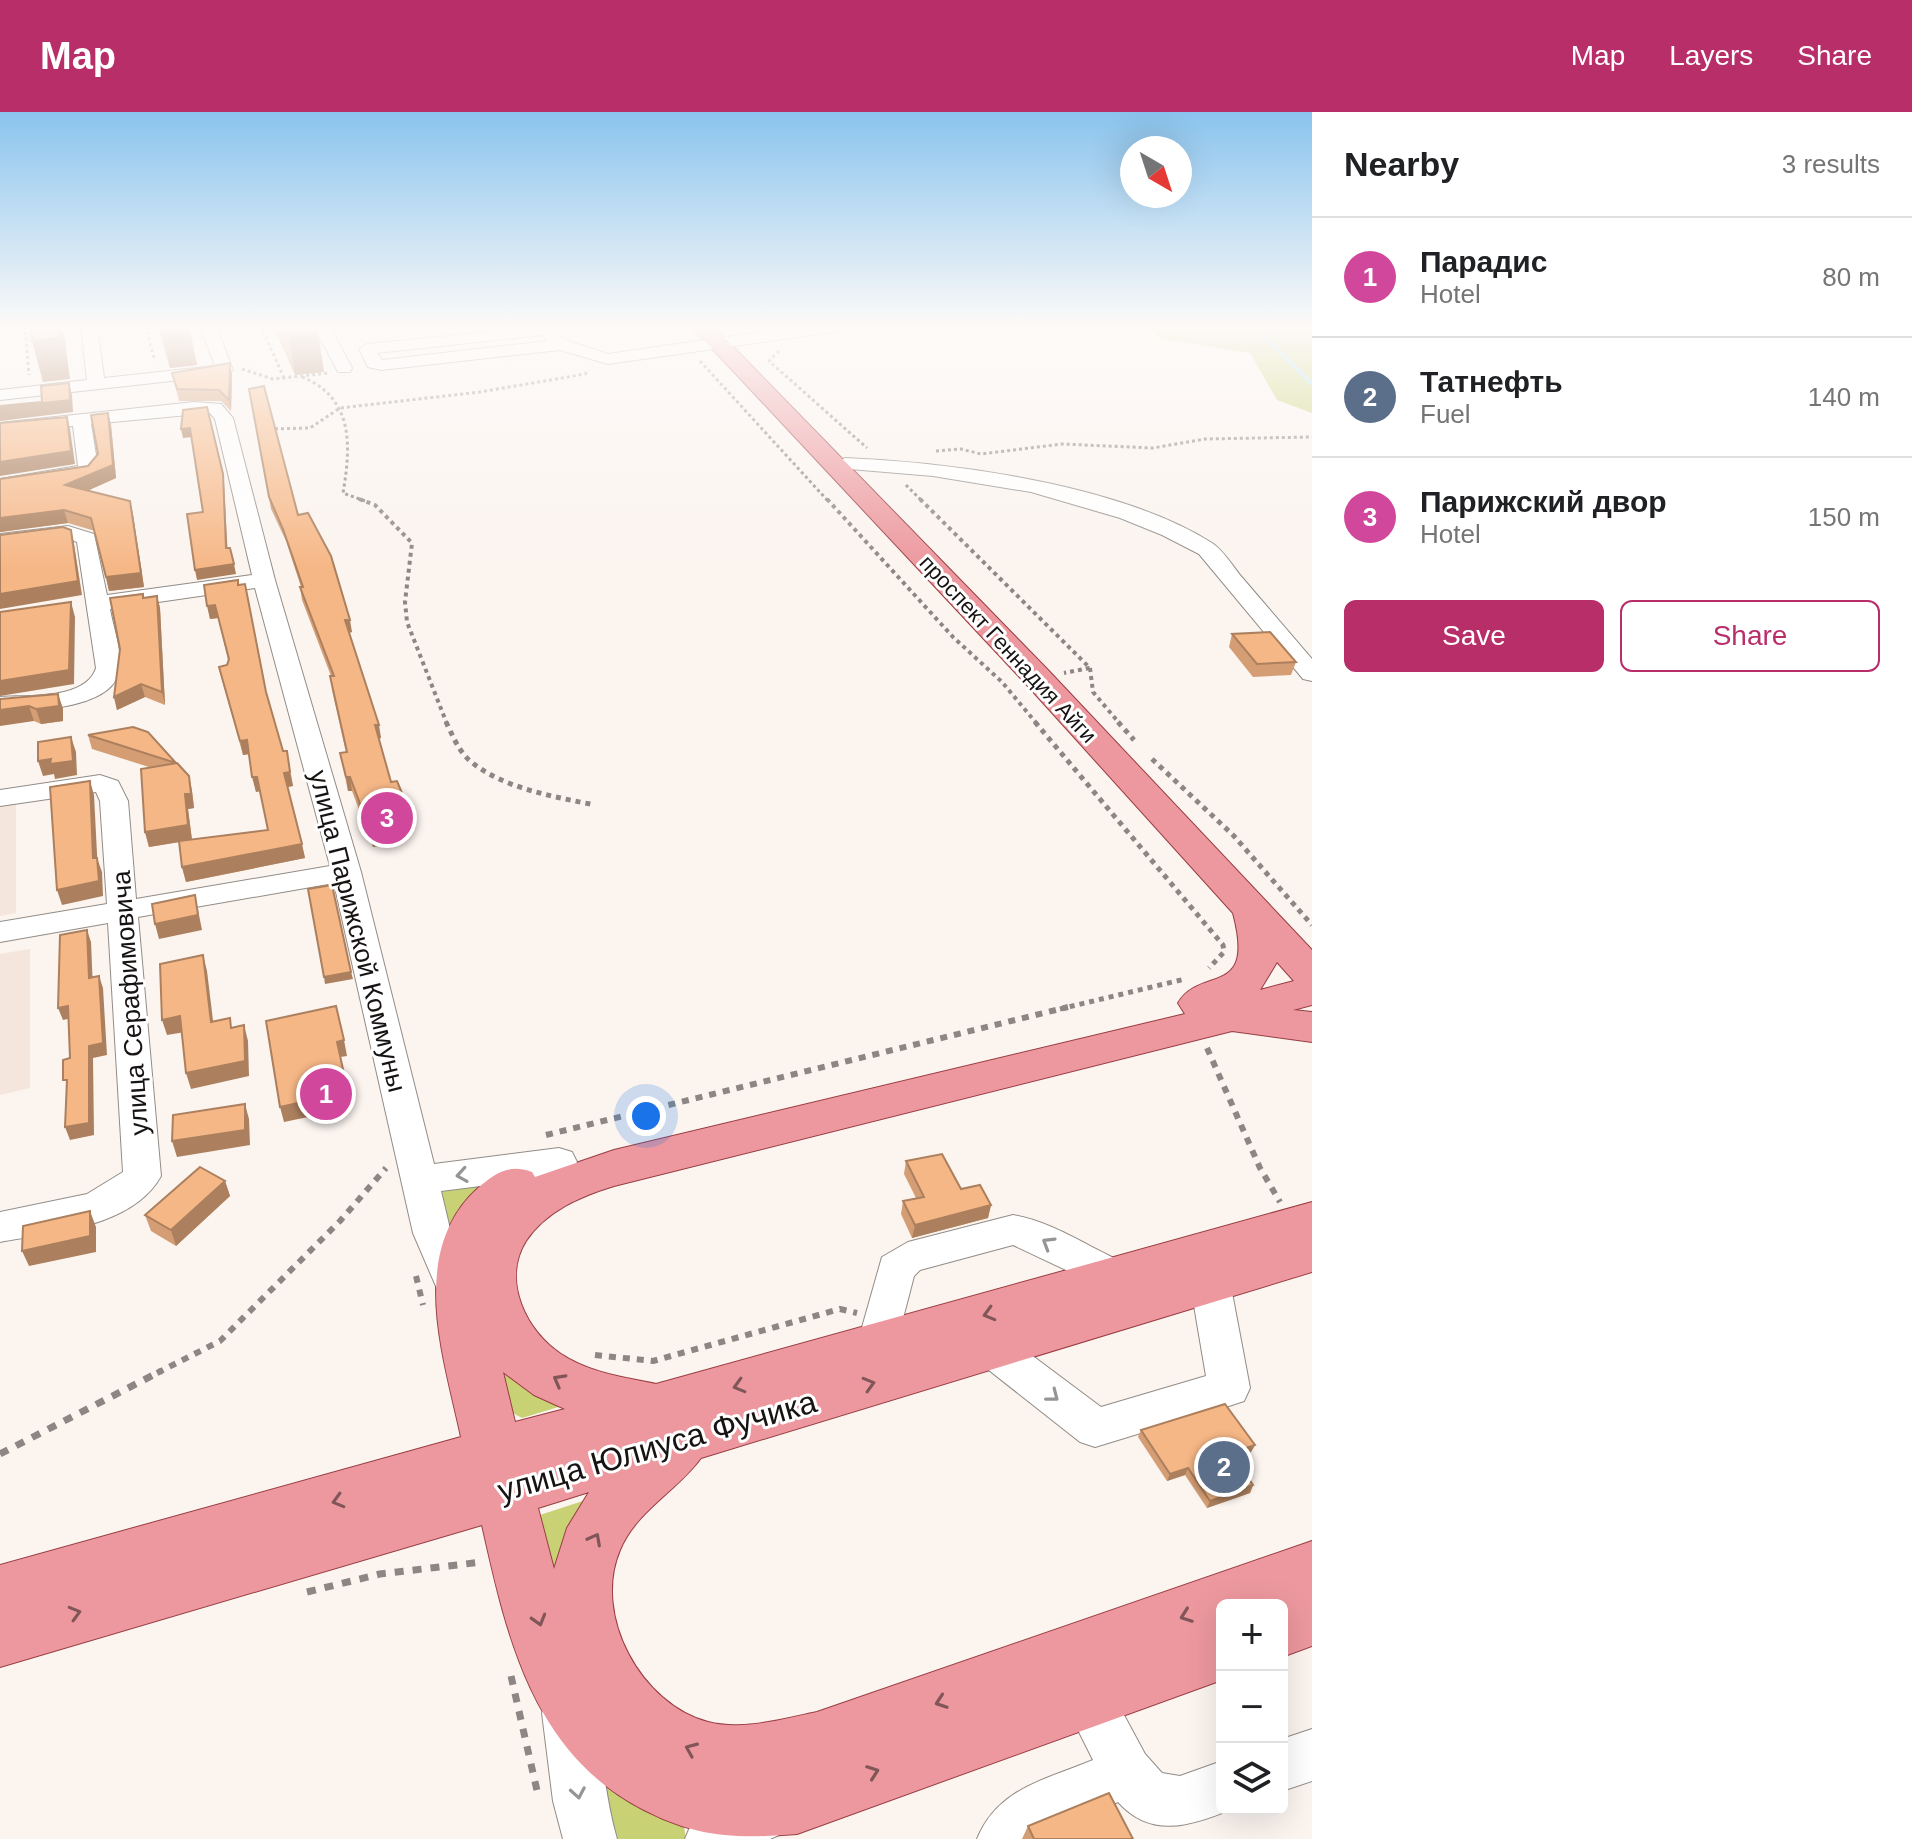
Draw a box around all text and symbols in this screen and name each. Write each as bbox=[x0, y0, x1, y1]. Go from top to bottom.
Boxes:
text: Map bbox=[40, 35, 116, 77]
text: Map bbox=[1571, 40, 1625, 71]
text: Layers bbox=[1669, 40, 1753, 71]
text: Share bbox=[1797, 40, 1872, 71]
north arrow bbox=[1120, 136, 1192, 208]
text: Nearby bbox=[1344, 145, 1459, 183]
text: 3 results bbox=[1782, 149, 1880, 179]
text: Парадис bbox=[1420, 245, 1547, 278]
text: 1 bbox=[1363, 262, 1377, 292]
text: 80 m bbox=[1822, 262, 1880, 292]
text: Hotel bbox=[1420, 279, 1481, 309]
text: Татнефть bbox=[1420, 365, 1563, 398]
text: 2 bbox=[1363, 382, 1377, 412]
text: 140 m bbox=[1808, 382, 1880, 412]
text: Fuel bbox=[1420, 399, 1471, 429]
text: Парижский двор bbox=[1420, 485, 1667, 518]
text: 3 bbox=[1363, 502, 1377, 532]
text: 150 m bbox=[1808, 502, 1880, 532]
text: Hotel bbox=[1420, 519, 1481, 549]
street label: проспект Геннадия Айги bbox=[915, 550, 1101, 748]
button: Save bbox=[1344, 600, 1604, 672]
button: Share bbox=[1620, 600, 1880, 672]
street label: улица Парижской Коммуны bbox=[303, 767, 413, 1095]
pin: 3 bbox=[361, 788, 413, 848]
street label: улица Серафимовича bbox=[106, 869, 154, 1136]
pin: 1 bbox=[300, 1064, 352, 1124]
your location bbox=[626, 1096, 666, 1136]
one-way arrow bbox=[455, 1166, 468, 1183]
one-way arrow bbox=[1042, 1238, 1057, 1253]
one-way arrow bbox=[982, 1305, 996, 1321]
one-way arrow bbox=[552, 1375, 567, 1390]
one-way arrow bbox=[732, 1377, 746, 1393]
one-way arrow bbox=[861, 1377, 875, 1393]
street label: улица Юлиуса Фучика bbox=[493, 1383, 821, 1509]
one-way arrow bbox=[1044, 1386, 1059, 1400]
pin: 2 bbox=[1198, 1437, 1250, 1497]
one-way arrow bbox=[332, 1491, 346, 1508]
one-way arrow bbox=[586, 1533, 601, 1548]
map controls bbox=[1216, 1599, 1288, 1815]
button: + bbox=[1216, 1599, 1288, 1671]
one-way arrow bbox=[68, 1606, 81, 1623]
one-way arrow bbox=[1180, 1606, 1194, 1622]
one-way arrow bbox=[530, 1613, 547, 1627]
button: − bbox=[1216, 1671, 1288, 1743]
one-way arrow bbox=[934, 1693, 948, 1709]
one-way arrow bbox=[685, 1742, 699, 1758]
button: layers bbox=[1216, 1743, 1288, 1815]
one-way arrow bbox=[865, 1766, 879, 1782]
one-way arrow bbox=[569, 1786, 586, 1799]

